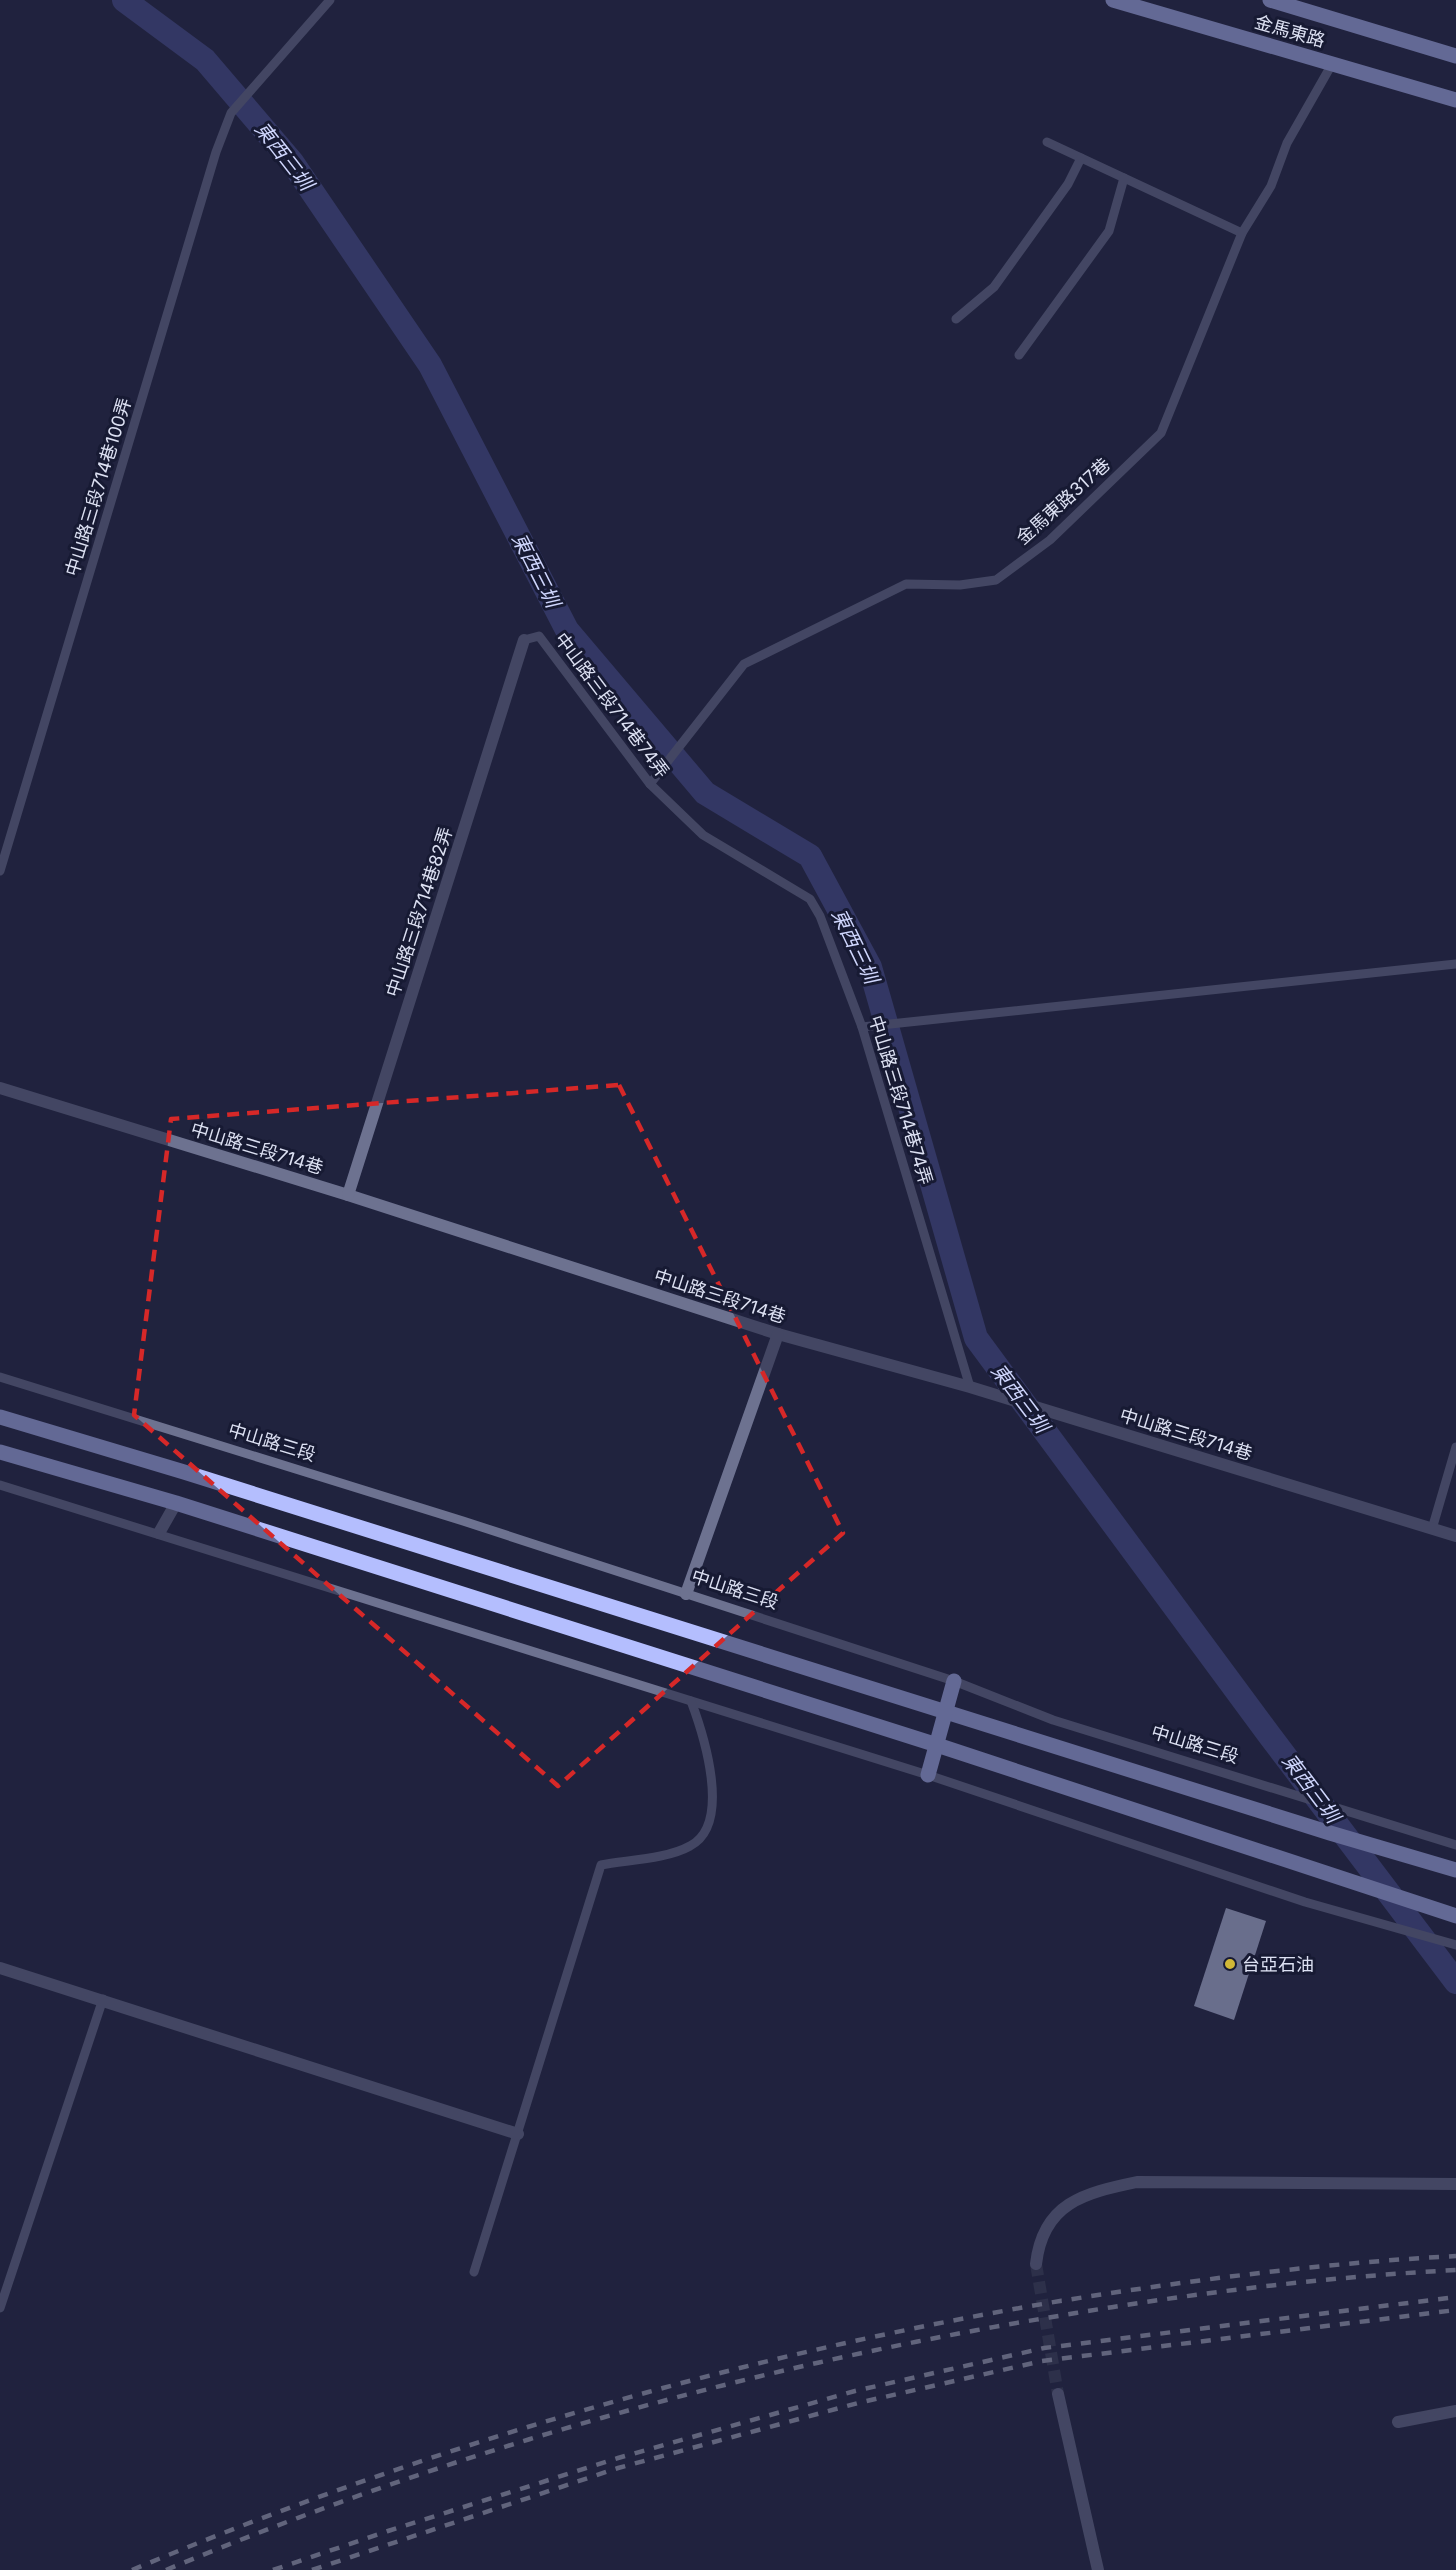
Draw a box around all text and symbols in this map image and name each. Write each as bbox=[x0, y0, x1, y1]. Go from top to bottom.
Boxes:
street label: 金馬東路 bbox=[1253, 11, 1327, 51]
water label: 東西三圳 bbox=[250, 117, 320, 197]
street label: 中山路三段714巷100弄 bbox=[61, 395, 135, 579]
street label: 金馬東路317巷 bbox=[1012, 454, 1114, 548]
water label: 東西三圳 bbox=[507, 529, 566, 614]
street label: 中山路三段714巷74弄 bbox=[551, 628, 673, 782]
street label: 中山路三段714巷82弄 bbox=[382, 824, 456, 1000]
water label: 東西三圳 bbox=[827, 905, 885, 990]
street label: 中山路三段714巷74弄 bbox=[865, 1013, 937, 1187]
street label: 中山路三段714巷 bbox=[188, 1118, 326, 1178]
street label: 中山路三段714巷 bbox=[652, 1265, 788, 1327]
water label: 東西三圳 bbox=[986, 1359, 1055, 1440]
street label: 中山路三段714巷 bbox=[1117, 1404, 1255, 1464]
street label: 中山路三段 bbox=[226, 1419, 318, 1465]
street label: 中山路三段 bbox=[689, 1565, 781, 1613]
street label: 中山路三段 bbox=[1149, 1721, 1241, 1767]
water label: 東西三圳 bbox=[1277, 1749, 1346, 1830]
place label: 台亞石油 bbox=[1242, 1954, 1314, 1975]
marker: 台亞石油 bbox=[1223, 1957, 1237, 1971]

